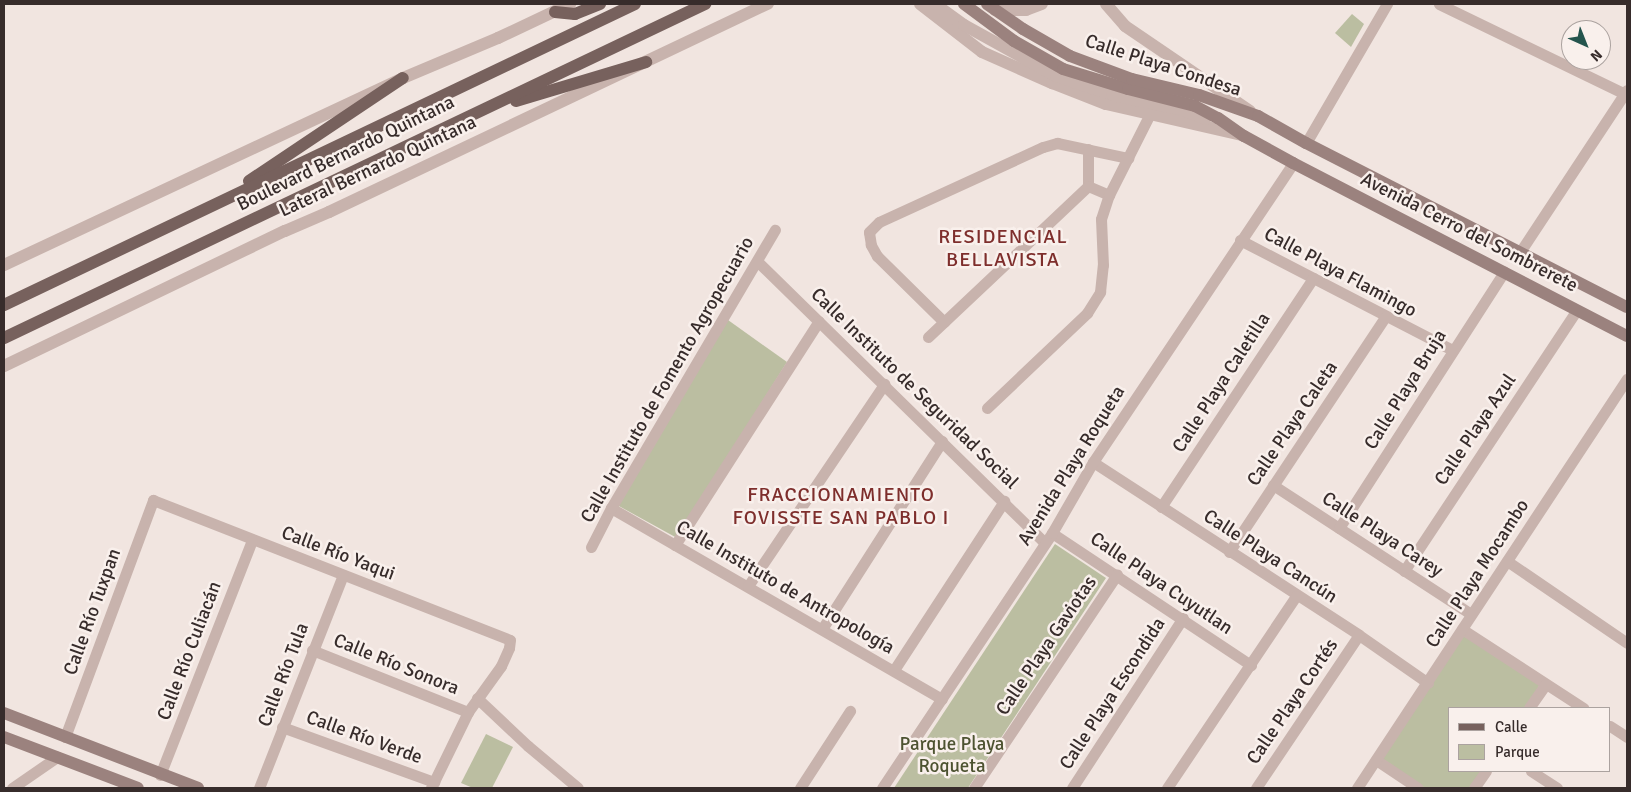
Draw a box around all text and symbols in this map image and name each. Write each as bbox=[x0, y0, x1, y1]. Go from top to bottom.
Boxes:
north arrow bbox=[1561, 20, 1611, 70]
street label: Calle Playa Condesa bbox=[1082, 30, 1244, 102]
text: N bbox=[1587, 46, 1605, 65]
street label: Boulevard Bernardo Quintana bbox=[234, 91, 458, 217]
street label: Lateral Bernardo Quintana bbox=[276, 111, 480, 223]
street label: Avenida Cerro del Sombrerete bbox=[1357, 168, 1581, 298]
street label: Calle Playa Flamingo bbox=[1260, 223, 1420, 323]
district label: RESIDENCIAL BELLAVISTA bbox=[937, 225, 1069, 272]
street label: Calle Instituto de Fomento Agropecuario bbox=[576, 233, 760, 527]
street label: Calle Instituto de Seguridad Social bbox=[806, 284, 1022, 494]
street label: Calle Playa Caletilla bbox=[1168, 309, 1276, 457]
street label: Calle Playa Bruja bbox=[1360, 326, 1452, 454]
street label: Calle Playa Caleta bbox=[1243, 357, 1343, 491]
street label: Calle Playa Azul bbox=[1430, 370, 1522, 490]
street label: Avenida Playa Roqueta bbox=[1014, 382, 1130, 550]
district label: FRACCIONAMIENTO FOVISSTE SAN PABLO I bbox=[730, 482, 952, 529]
street label: Calle Playa Carey bbox=[1317, 487, 1447, 583]
street label: Calle Playa Mocambo bbox=[1421, 495, 1535, 653]
street label: Calle Playa Cancún bbox=[1199, 505, 1341, 609]
street label: Calle Instituto de Antropología bbox=[672, 516, 898, 660]
street label: Calle Río Yaqui bbox=[278, 522, 398, 586]
street label: Calle Playa Cuyutlan bbox=[1085, 528, 1237, 640]
street label: Calle Río Tuxpan bbox=[60, 546, 126, 678]
street label: Calle Playa Gaviotas bbox=[992, 572, 1102, 720]
street label: Calle Río Culiacán bbox=[153, 578, 227, 724]
street label: Calle Playa Escondida bbox=[1055, 614, 1171, 774]
street label: Calle Río Tula bbox=[254, 620, 314, 730]
street label: Calle Río Sonora bbox=[330, 629, 462, 701]
street label: Calle Playa Cortés bbox=[1243, 635, 1343, 769]
street label: Calle Río Verde bbox=[303, 706, 425, 770]
legend bbox=[1448, 707, 1611, 772]
text: Calle bbox=[1495, 718, 1528, 736]
park label: Parque Playa Roqueta bbox=[900, 734, 1004, 778]
text: Parque bbox=[1495, 743, 1540, 761]

